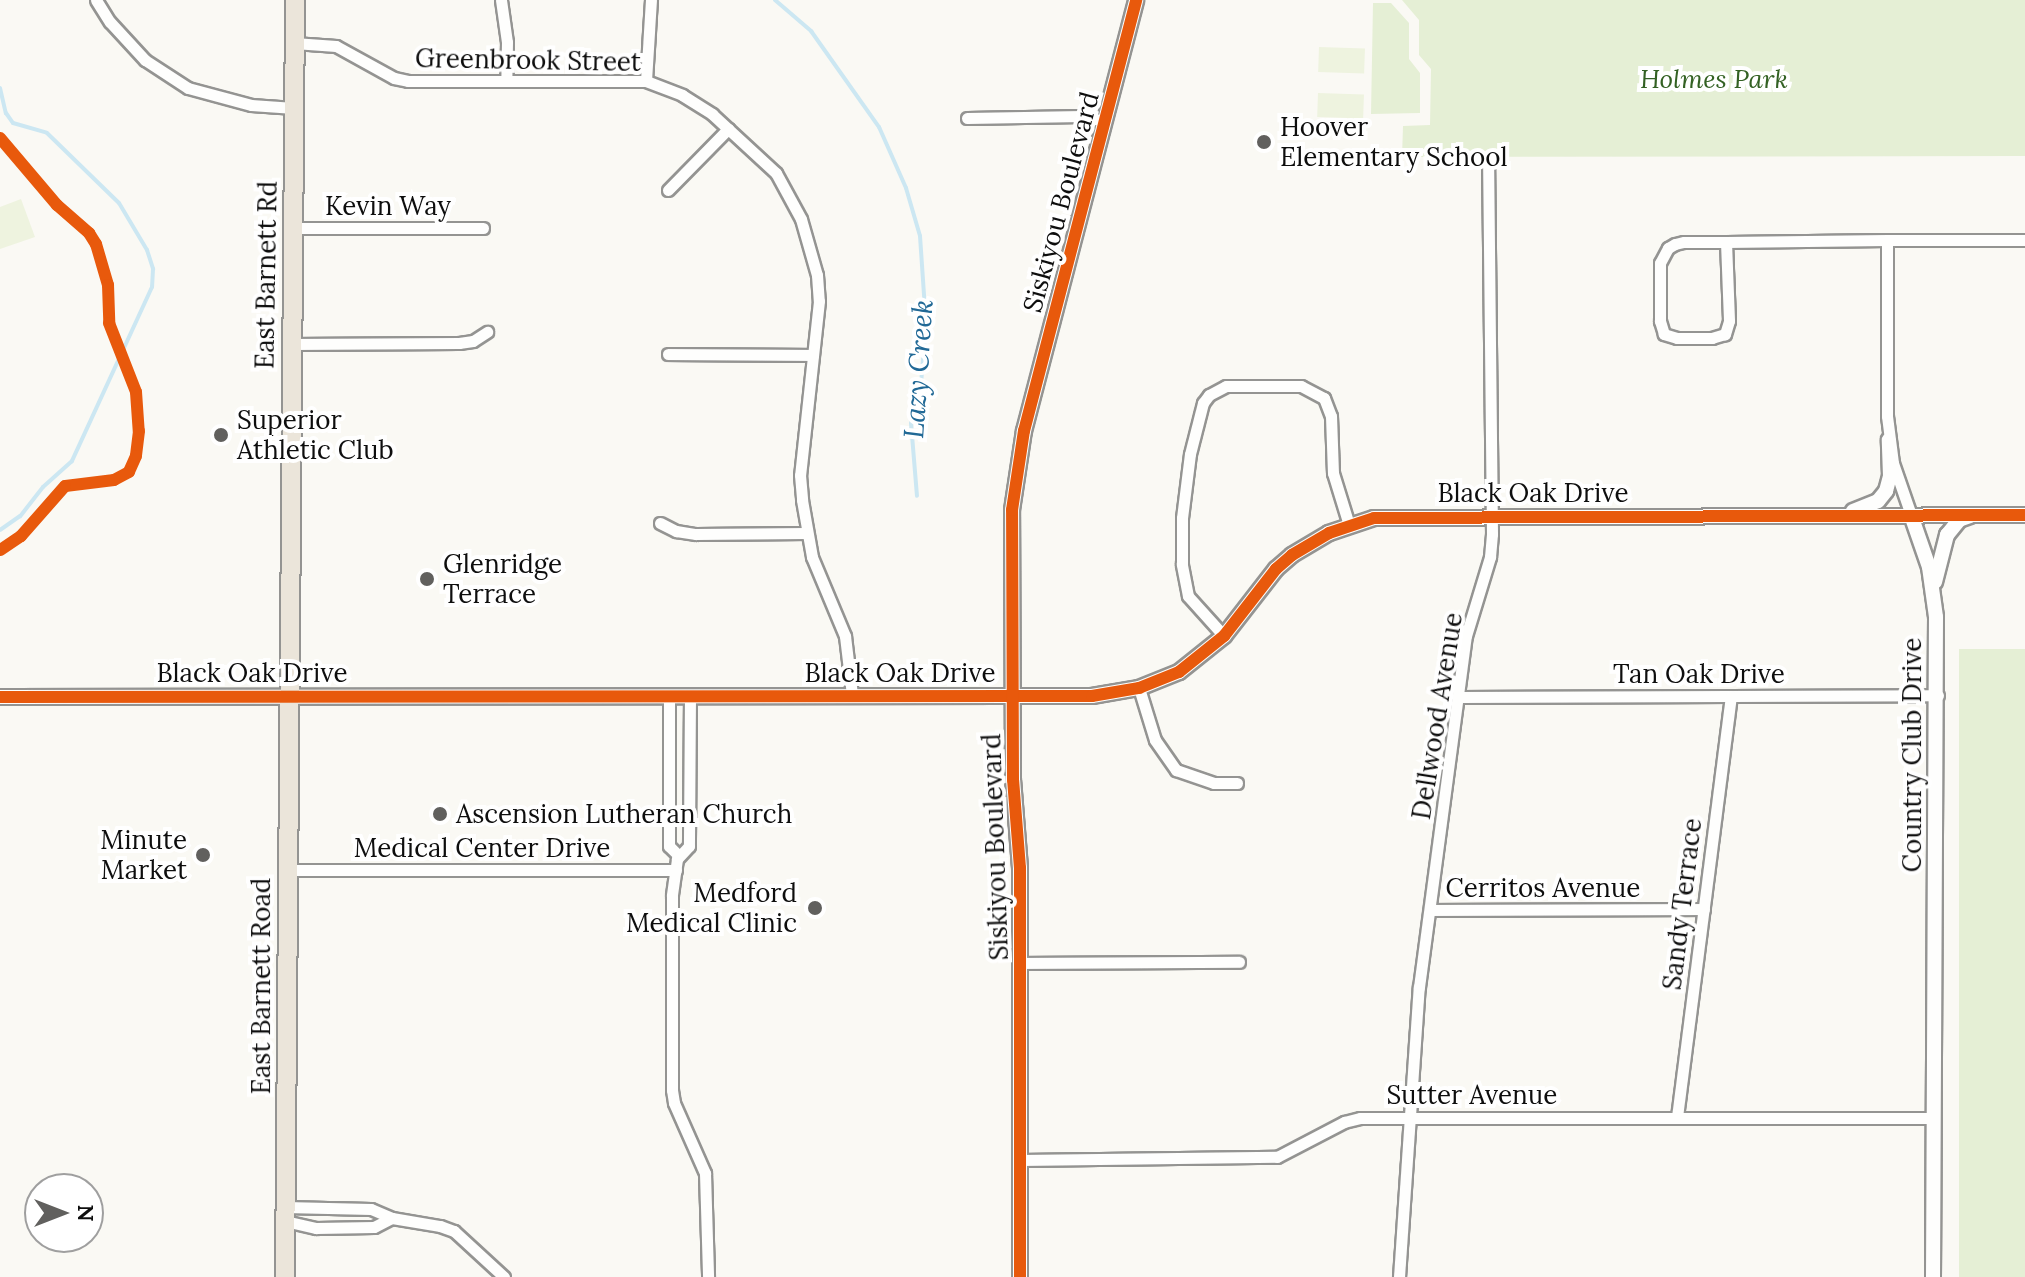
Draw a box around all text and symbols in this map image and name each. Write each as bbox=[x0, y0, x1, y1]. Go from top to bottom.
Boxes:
street label: Greenbrook Street bbox=[415, 42, 641, 78]
park label: Holmes Park bbox=[1640, 63, 1788, 95]
street label: Siskiyou Boulevard bbox=[1017, 88, 1105, 316]
place label: Hoover Elementary School bbox=[1280, 111, 1508, 172]
marker: Hoover Elementary School bbox=[1255, 133, 1273, 151]
street label: East Barnett Rd bbox=[249, 181, 283, 369]
street label: Kevin Way bbox=[325, 190, 451, 222]
water label: Lazy Creek bbox=[896, 298, 940, 440]
place label: Superior Athletic Club bbox=[237, 404, 394, 466]
marker: Superior Athletic Club bbox=[212, 426, 230, 444]
street label: Black Oak Drive bbox=[1438, 477, 1628, 509]
place label: Glenridge Terrace bbox=[443, 548, 562, 610]
marker: Glenridge Terrace bbox=[418, 570, 436, 588]
street label: Dellwood Avenue bbox=[1405, 610, 1469, 822]
street label: Country Club Drive bbox=[1896, 638, 1928, 872]
street label: Black Oak Drive bbox=[157, 657, 347, 689]
street label: Black Oak Drive bbox=[805, 657, 995, 689]
street label: Tan Oak Drive bbox=[1613, 658, 1785, 690]
street label: Siskiyou Boulevard bbox=[975, 733, 1015, 961]
place label: Ascension Lutheran Church bbox=[456, 798, 792, 830]
marker: Ascension Lutheran Church bbox=[431, 805, 449, 823]
street label: Sandy Terrace bbox=[1656, 816, 1708, 992]
place label: Minute Market bbox=[100, 824, 187, 886]
street label: Medical Center Drive bbox=[354, 832, 610, 864]
marker: Minute Market bbox=[194, 846, 212, 864]
street label: Cerritos Avenue bbox=[1446, 872, 1640, 904]
place label: Medford Medical Clinic bbox=[626, 877, 797, 938]
street label: East Barnett Road bbox=[245, 878, 277, 1094]
marker: Medford Medical Clinic bbox=[804, 897, 826, 919]
street label: Sutter Avenue bbox=[1387, 1079, 1557, 1111]
north arrow bbox=[24, 1173, 104, 1253]
text: N bbox=[72, 1204, 100, 1222]

